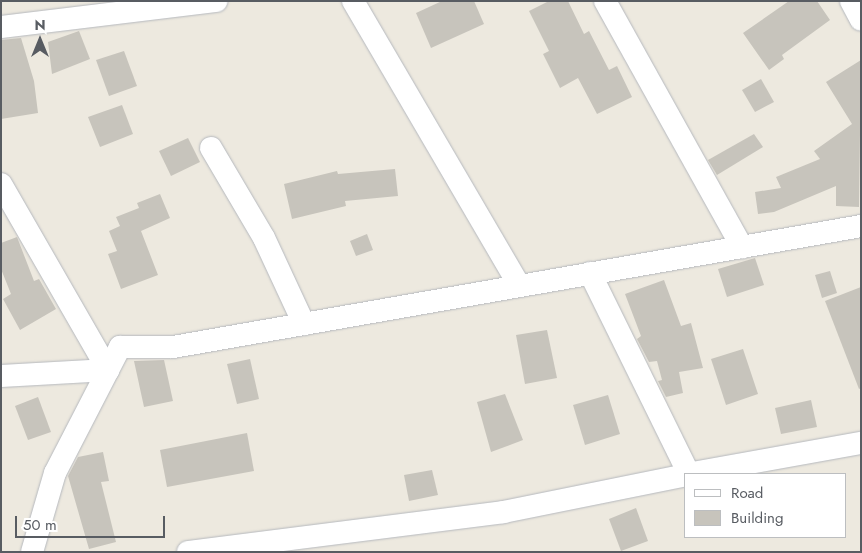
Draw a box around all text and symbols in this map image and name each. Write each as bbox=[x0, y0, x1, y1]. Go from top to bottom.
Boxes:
north arrow bbox=[15, 15, 65, 65]
text: N bbox=[34, 15, 46, 35]
legend bbox=[684, 473, 847, 538]
text: Road bbox=[731, 482, 763, 504]
scale bar bbox=[18, 506, 168, 538]
text: Building bbox=[731, 507, 783, 529]
text: 50 m bbox=[23, 514, 57, 536]

